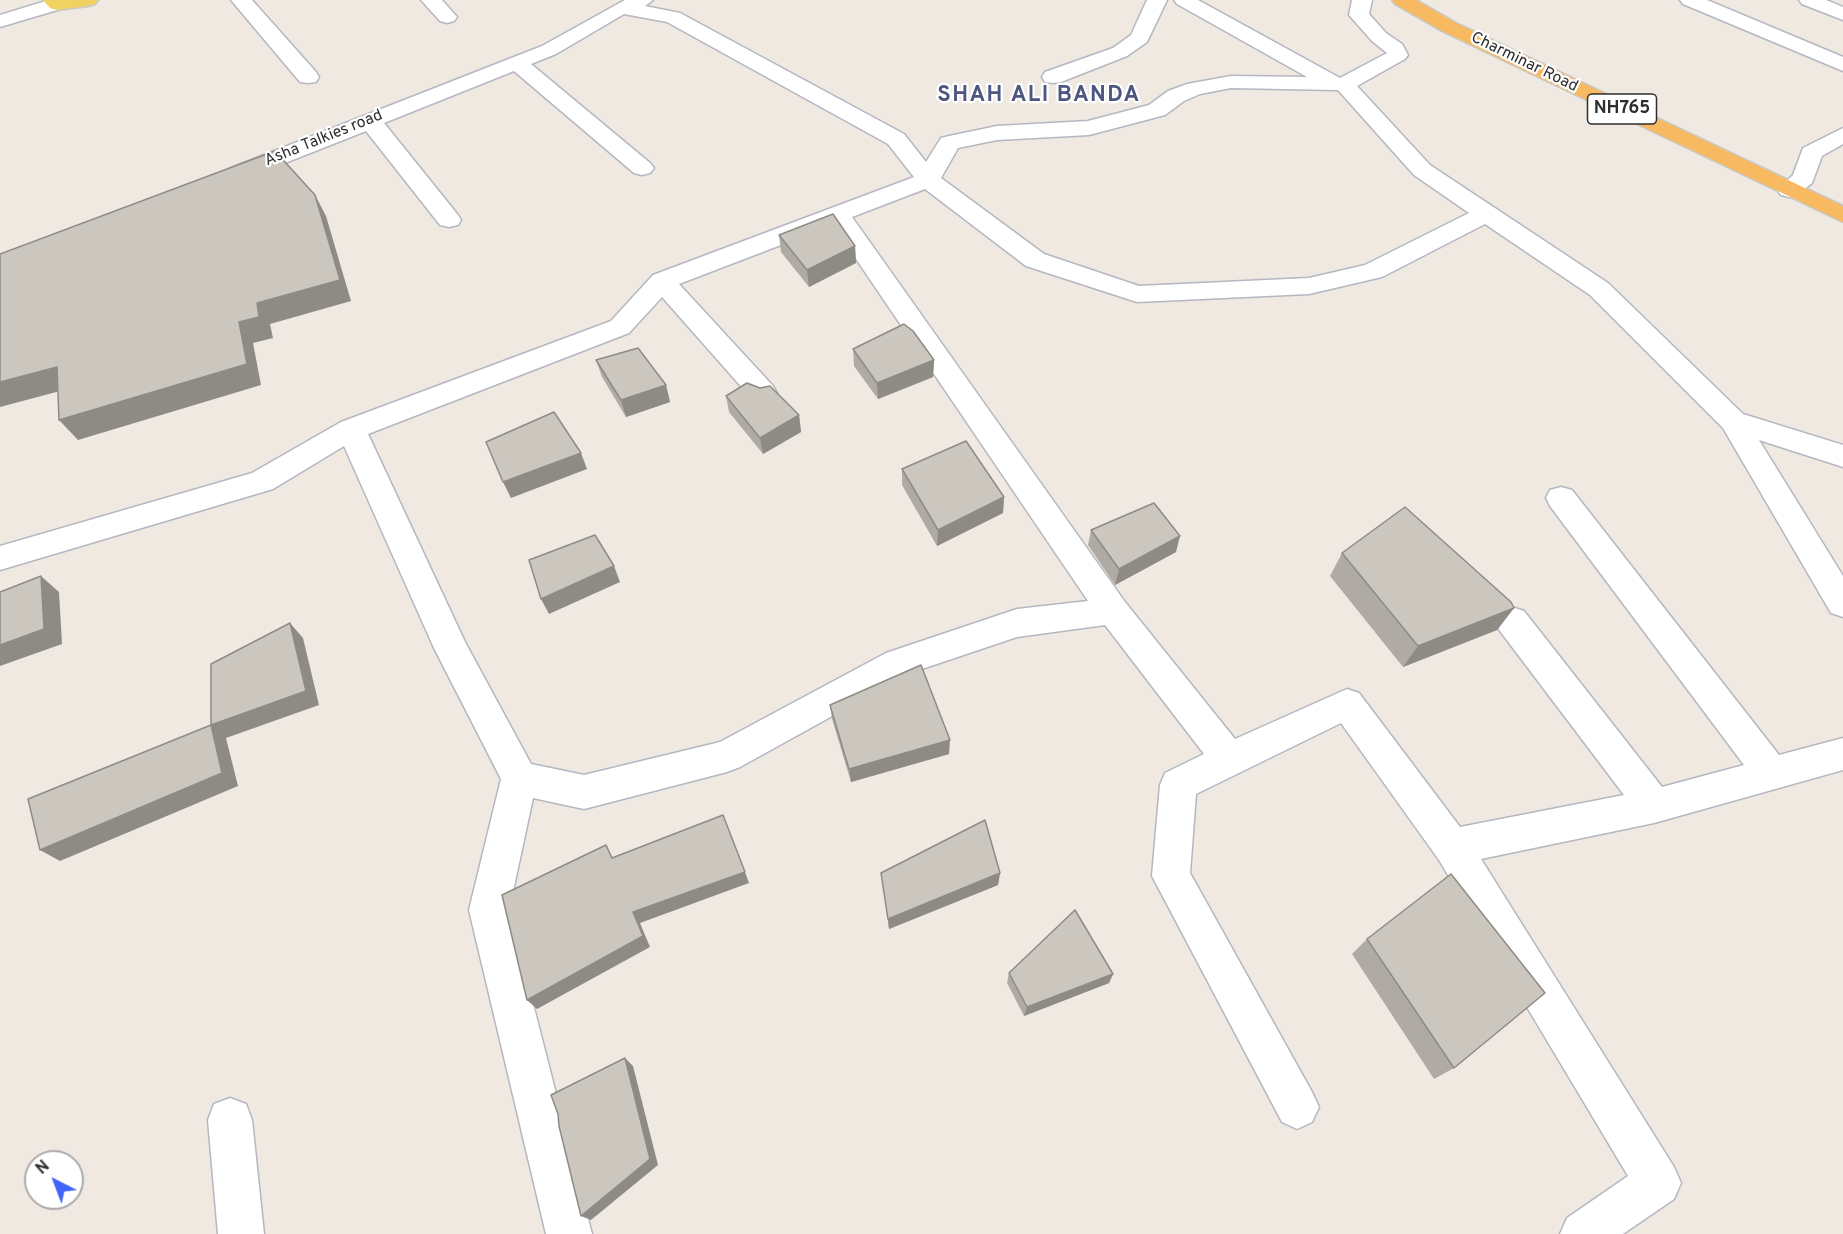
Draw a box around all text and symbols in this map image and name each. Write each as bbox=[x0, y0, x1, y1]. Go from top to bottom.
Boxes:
street label: Charminar Road bbox=[1467, 29, 1581, 97]
district label: SHAH ALI BANDA bbox=[937, 84, 1141, 110]
road number: NH765 bbox=[1588, 94, 1656, 124]
street label: Asha Talkies road bbox=[262, 107, 386, 171]
north arrow bbox=[24, 1150, 84, 1210]
text: N bbox=[32, 1157, 54, 1179]

